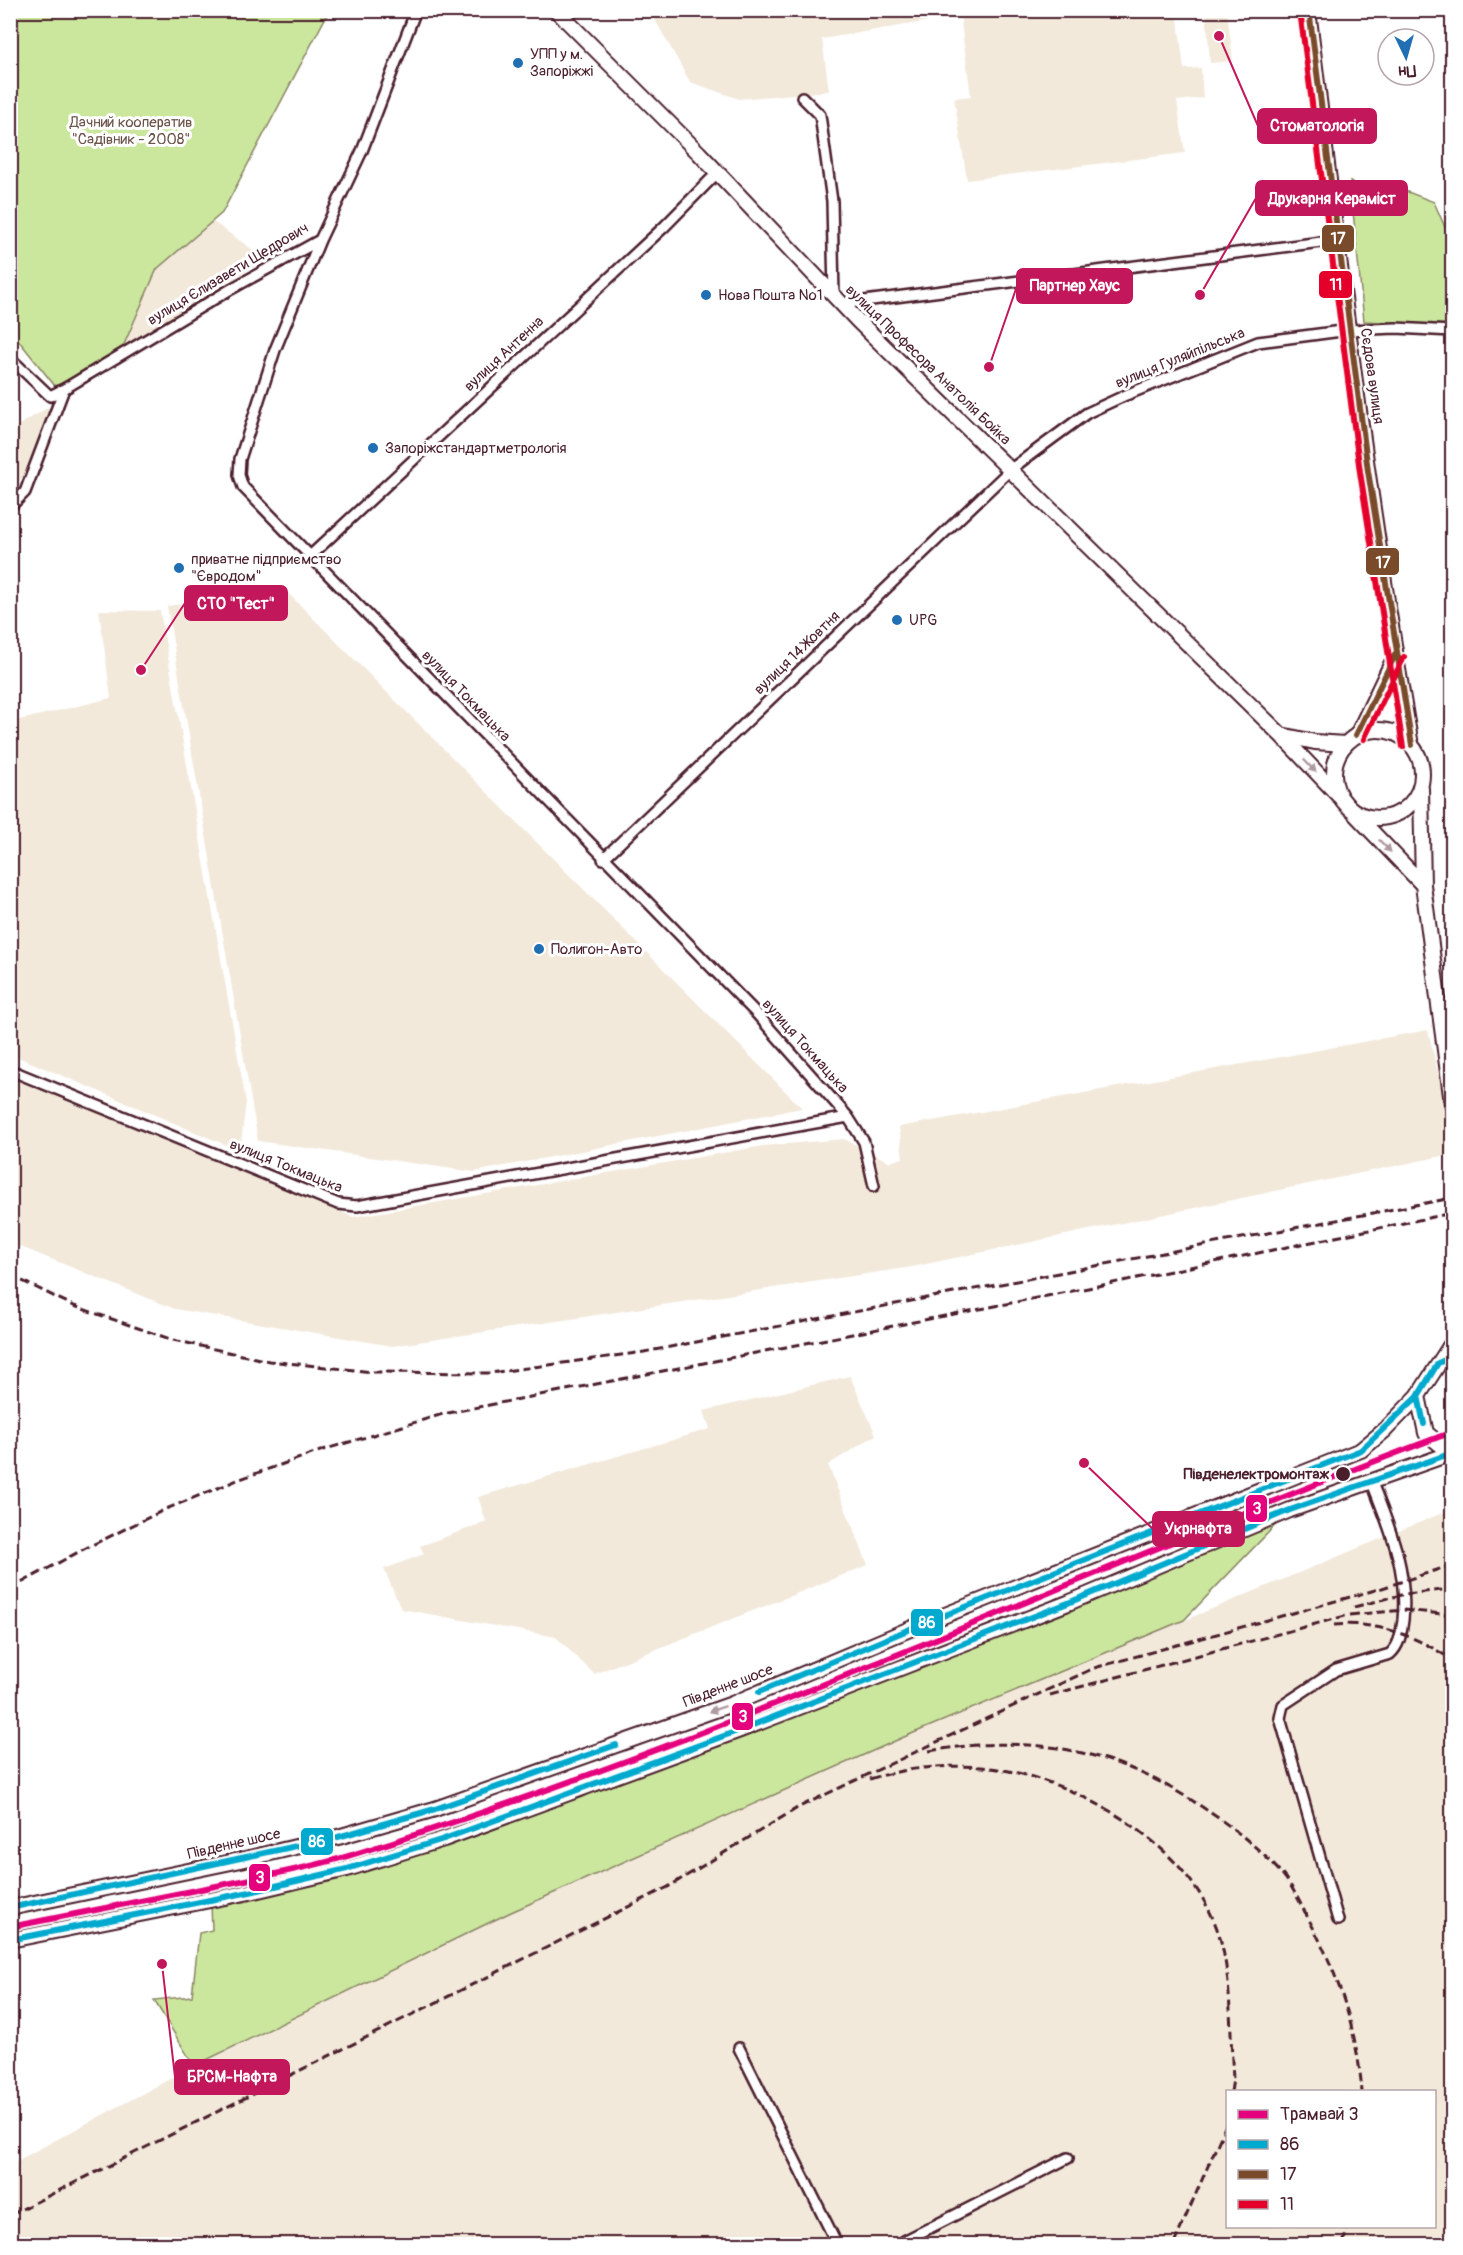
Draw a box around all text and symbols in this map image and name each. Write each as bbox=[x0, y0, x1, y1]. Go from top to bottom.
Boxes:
north arrow bbox=[1376, 27, 1436, 87]
place label: УПП у м. Запоріжжі bbox=[530, 45, 594, 81]
marker: УПП у м. Запоріжжі bbox=[511, 56, 525, 70]
text: Пн bbox=[1398, 60, 1417, 82]
callout: Стоматологія bbox=[1258, 109, 1376, 143]
park label: Дачний кооператив "Садівник - 2008" bbox=[69, 113, 192, 149]
text: Стоматологія bbox=[1270, 116, 1364, 136]
callout: Друкарня Кераміст bbox=[1256, 181, 1407, 215]
text: Друкарня Кераміст bbox=[1267, 189, 1397, 209]
street label: вулиця Єлизавети Щедрович bbox=[144, 218, 312, 330]
line badge: 17 bbox=[1321, 224, 1355, 253]
text: 17 bbox=[1331, 229, 1346, 249]
callout: Партнер Хаус bbox=[1017, 269, 1132, 303]
line badge: 11 bbox=[1318, 270, 1353, 299]
text: 11 bbox=[1330, 275, 1342, 295]
text: Партнер Хаус bbox=[1030, 276, 1120, 296]
street label: вулиця Професора Анатолія Бойка bbox=[841, 281, 1015, 449]
place label: Нова Пошта №1 bbox=[718, 286, 823, 305]
marker: Нова Пошта №1 bbox=[699, 288, 713, 302]
street label: вулиця Антенна bbox=[460, 312, 548, 396]
street label: вулиця Гуляйпільська bbox=[1112, 323, 1248, 393]
street label: Сєдова вулиця bbox=[1356, 327, 1388, 425]
place label: Запоріжстандартметрологія bbox=[385, 439, 567, 458]
marker: Запоріжстандартметрологія bbox=[366, 441, 380, 455]
line badge: 17 bbox=[1365, 547, 1400, 576]
place label: приватне підприємство "Євродом" bbox=[191, 550, 341, 586]
text: 17 bbox=[1376, 553, 1391, 573]
marker: приватне підприємство "Євродом" bbox=[172, 561, 186, 575]
callout: СТО "Тест" bbox=[185, 586, 287, 620]
text: СТО "Тест" bbox=[197, 594, 275, 614]
street label: вулиця 14 Жовтня bbox=[750, 607, 844, 699]
place label: UPG bbox=[909, 611, 937, 630]
marker: UPG bbox=[890, 613, 904, 627]
street label: вулиця Токмацька bbox=[417, 646, 515, 746]
one-way arrow bbox=[1303, 758, 1317, 773]
one-way arrow bbox=[1378, 838, 1392, 852]
place label: Полигон-Авто bbox=[551, 940, 642, 959]
marker: Полигон-Авто bbox=[532, 942, 546, 956]
street label: вулиця Токмацька bbox=[758, 995, 852, 1097]
street label: вулиця Токмацька bbox=[227, 1135, 345, 1197]
place label: Південелектромонтаж bbox=[1183, 1465, 1329, 1484]
marker: Південелектромонтаж bbox=[1334, 1465, 1352, 1483]
line badge: 3 bbox=[1245, 1494, 1268, 1523]
text: 3 bbox=[1253, 1499, 1262, 1519]
callout: Укрнафта bbox=[1153, 1512, 1244, 1546]
text: Укрнафта bbox=[1164, 1519, 1232, 1539]
line badge: 86 bbox=[910, 1608, 944, 1637]
text: 86 bbox=[918, 1613, 936, 1633]
street label: Південне шосе bbox=[680, 1660, 776, 1712]
line badge: 3 bbox=[731, 1702, 754, 1731]
one-way arrow bbox=[708, 1704, 726, 1714]
text: 3 bbox=[739, 1707, 748, 1727]
street label: Південне шосе bbox=[186, 1824, 283, 1864]
line badge: 86 bbox=[300, 1827, 334, 1856]
text: 86 bbox=[308, 1832, 326, 1852]
line badge: 3 bbox=[248, 1863, 271, 1892]
text: 3 bbox=[256, 1868, 265, 1888]
callout: БРСМ-Нафта bbox=[175, 2060, 289, 2094]
text: БРСМ-Нафта bbox=[187, 2067, 278, 2087]
legend bbox=[1226, 2090, 1436, 2228]
text: Трамвай 3 bbox=[1280, 2103, 1359, 2126]
text: 86 bbox=[1280, 2133, 1300, 2156]
text: 17 bbox=[1280, 2163, 1297, 2186]
text: 11 bbox=[1280, 2193, 1294, 2216]

